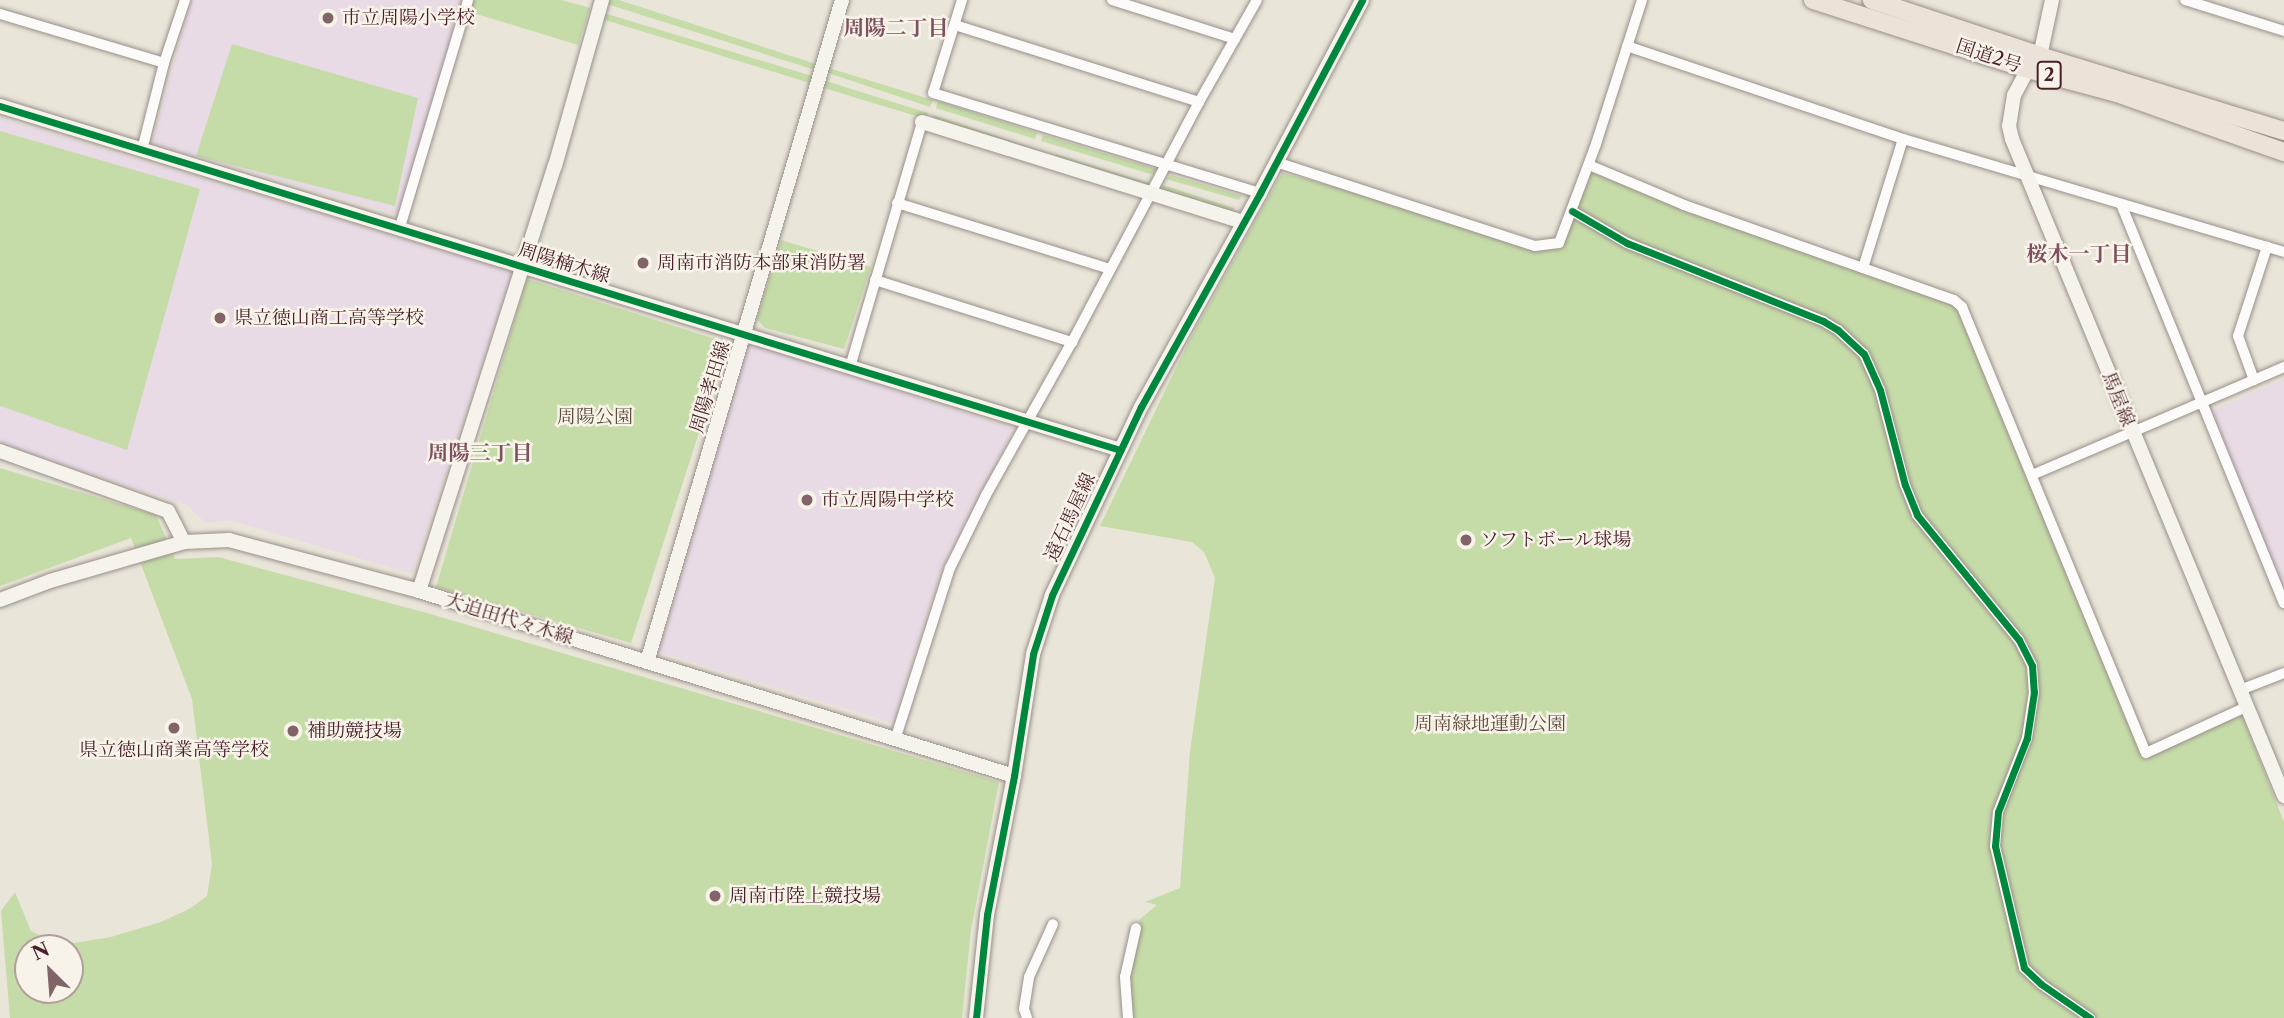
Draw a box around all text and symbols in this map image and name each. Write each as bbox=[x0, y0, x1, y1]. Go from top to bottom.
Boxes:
place label: 市立周陽小学校 bbox=[342, 7, 475, 29]
marker: 市立周陽小学校 bbox=[320, 10, 336, 26]
district label: 周陽二丁目 bbox=[844, 15, 948, 41]
street label: 国道2号 bbox=[1953, 35, 2025, 77]
road number: 2 bbox=[2035, 60, 2063, 90]
street label: 周陽楠木線 bbox=[515, 238, 613, 288]
district label: 桜木一丁目 bbox=[2027, 241, 2131, 267]
place label: 周南市消防本部東消防署 bbox=[657, 252, 866, 274]
marker: 周南市消防本部東消防署 bbox=[635, 255, 651, 271]
place label: 県立徳山商工高等学校 bbox=[234, 307, 424, 329]
marker: 県立徳山商工高等学校 bbox=[212, 310, 228, 326]
street label: 周陽孝田線 bbox=[685, 338, 735, 436]
street label: 馬屋線 bbox=[2097, 368, 2139, 430]
park label: 周陽公園 bbox=[557, 406, 633, 428]
district label: 周陽三丁目 bbox=[428, 440, 532, 466]
street label: 遠石馬屋線 bbox=[1040, 469, 1100, 565]
place label: 市立周陽中学校 bbox=[821, 489, 954, 511]
marker: 市立周陽中学校 bbox=[799, 492, 815, 508]
place label: ソフトボール球場 bbox=[1480, 529, 1632, 551]
marker: ソフトボール球場 bbox=[1458, 532, 1474, 548]
street label: 大迫田代々木線 bbox=[442, 589, 576, 649]
park label: 周南緑地運動公園 bbox=[1414, 713, 1566, 735]
marker: 県立徳山商業高等学校 bbox=[166, 720, 182, 736]
place label: 補助競技場 bbox=[307, 720, 402, 742]
marker: 補助競技場 bbox=[285, 723, 301, 739]
place label: 県立徳山商業高等学校 bbox=[79, 739, 269, 761]
place label: 周南市陸上競技場 bbox=[729, 885, 881, 907]
marker: 周南市陸上競技場 bbox=[707, 888, 723, 904]
north arrow bbox=[14, 934, 84, 1004]
text: N bbox=[28, 937, 53, 965]

